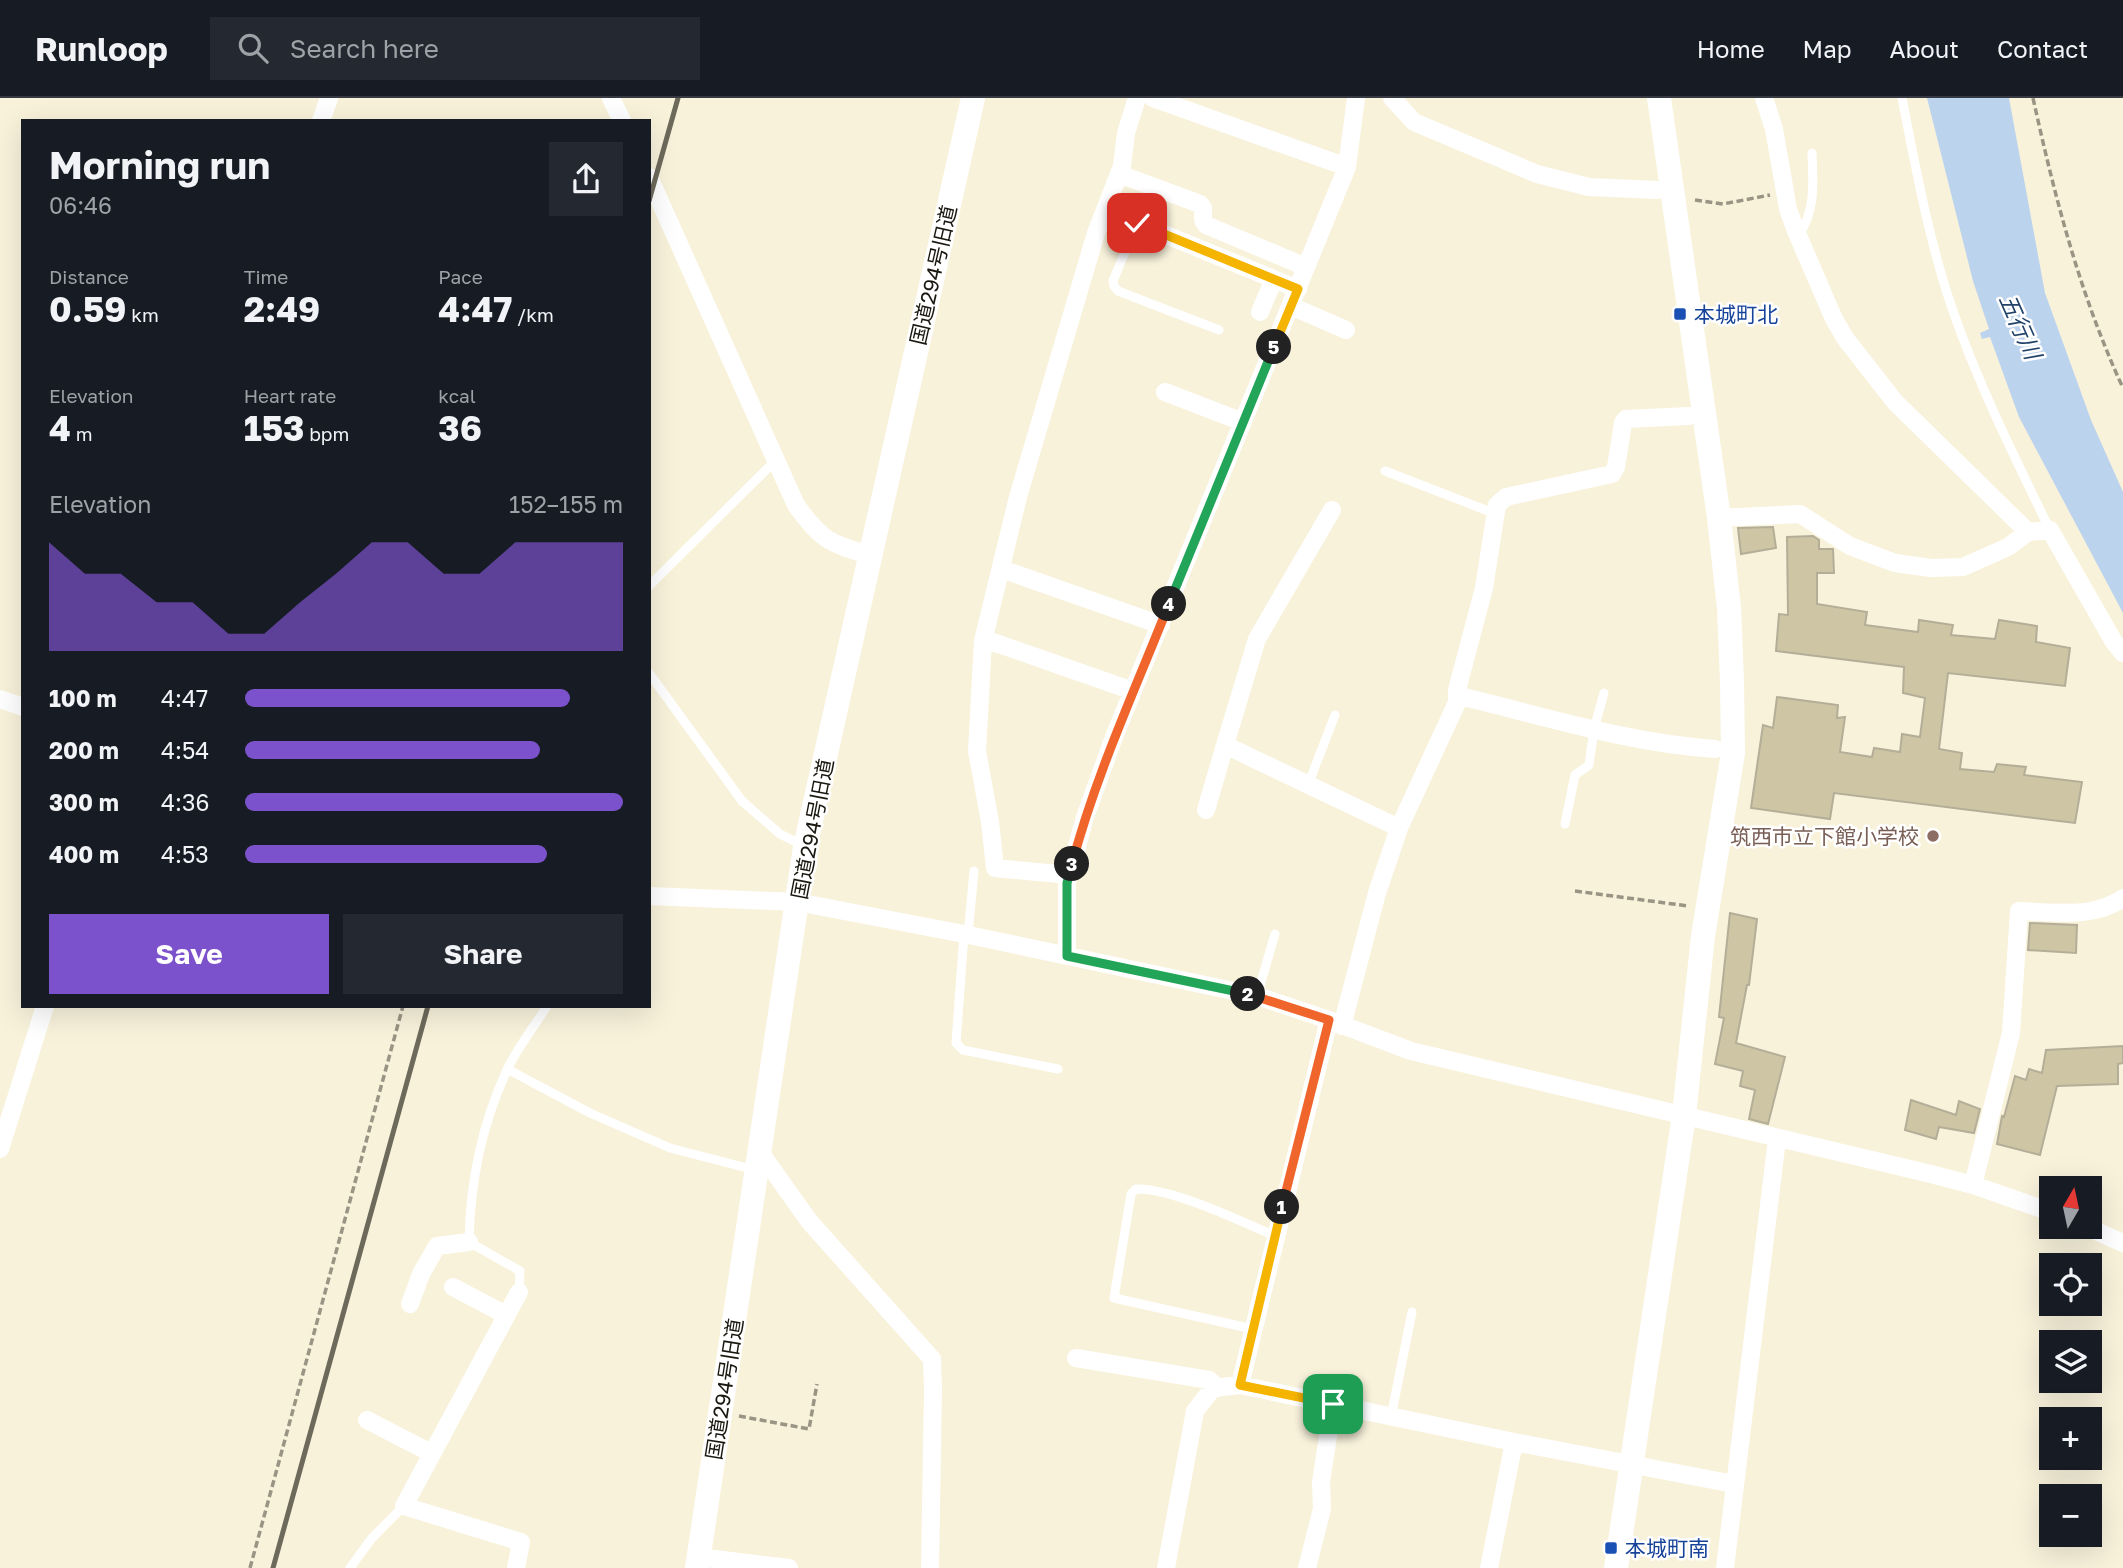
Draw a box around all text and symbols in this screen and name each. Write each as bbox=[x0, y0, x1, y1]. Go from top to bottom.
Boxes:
search box bbox=[210, 17, 700, 80]
text: Runloop bbox=[35, 29, 168, 68]
icon: search bbox=[234, 29, 272, 67]
text: Search here bbox=[290, 33, 439, 64]
text: Home bbox=[1697, 34, 1765, 63]
text: Map bbox=[1803, 34, 1852, 63]
text: About bbox=[1890, 34, 1959, 63]
text: Contact bbox=[1997, 34, 2088, 63]
text: Morning run bbox=[49, 142, 270, 187]
button: share bbox=[549, 142, 623, 216]
text: 06:46 bbox=[49, 191, 112, 219]
pin bbox=[1107, 193, 1167, 253]
street label: 国道294号旧道 bbox=[904, 203, 962, 347]
icon: check bbox=[1118, 204, 1156, 242]
text: Distance bbox=[49, 265, 129, 288]
text: Time bbox=[244, 265, 288, 288]
text: Pace bbox=[438, 265, 483, 288]
text: 0.59 bbox=[49, 288, 127, 330]
text: 2:49 bbox=[244, 288, 320, 330]
text: 4:47 bbox=[438, 288, 512, 330]
water label: 五行川 bbox=[1994, 289, 2049, 366]
place label: 本城町北 bbox=[1694, 301, 1778, 327]
text: km bbox=[127, 303, 159, 326]
text: /km bbox=[512, 303, 554, 326]
marker: 本城町北 bbox=[1672, 306, 1688, 322]
pin: 5 bbox=[1256, 330, 1292, 364]
text: 5 bbox=[1268, 335, 1279, 358]
text: Elevation bbox=[49, 384, 134, 407]
text: Heart rate bbox=[244, 384, 336, 407]
text: kcal bbox=[438, 384, 476, 407]
text: 4 bbox=[49, 407, 71, 449]
text: 153 bbox=[244, 407, 304, 449]
text: 36 bbox=[438, 407, 482, 449]
text: m bbox=[71, 422, 92, 445]
text: bpm bbox=[304, 422, 349, 445]
text: Elevation bbox=[49, 490, 151, 518]
text: 152–155 m bbox=[509, 490, 623, 518]
pin: 4 bbox=[1152, 587, 1186, 622]
text: 4 bbox=[1163, 592, 1174, 615]
text: 100 m bbox=[49, 684, 117, 712]
text: 4:47 bbox=[161, 684, 208, 712]
text: 200 m bbox=[49, 736, 119, 764]
text: 4:54 bbox=[161, 736, 209, 764]
street label: 国道294号旧道 bbox=[786, 756, 838, 902]
text: 300 m bbox=[49, 788, 119, 816]
text: 4:36 bbox=[161, 788, 209, 816]
place label: 筑西市立下館小学校 bbox=[1730, 823, 1919, 849]
marker: 筑西市立下館小学校 bbox=[1925, 828, 1941, 844]
text: 400 m bbox=[49, 840, 119, 868]
text: 4:53 bbox=[161, 840, 209, 868]
pin: 3 bbox=[1054, 846, 1090, 882]
text: 3 bbox=[1066, 852, 1077, 875]
button: Save bbox=[49, 914, 329, 994]
button: Share bbox=[343, 914, 623, 994]
pin: 2 bbox=[1230, 976, 1266, 1012]
text: 2 bbox=[1242, 982, 1253, 1005]
north arrow bbox=[2039, 1176, 2102, 1239]
map controls bbox=[2039, 1176, 2102, 1547]
pin: 1 bbox=[1264, 1190, 1300, 1224]
text: 1 bbox=[1277, 1195, 1286, 1218]
button: locate bbox=[2039, 1253, 2102, 1316]
street label: 国道294号旧道 bbox=[700, 1316, 748, 1462]
button: layers bbox=[2039, 1330, 2102, 1393]
pin bbox=[1303, 1374, 1363, 1434]
icon: arrive bbox=[1314, 1385, 1352, 1423]
button: + bbox=[2039, 1407, 2102, 1470]
button: − bbox=[2039, 1484, 2102, 1547]
place label: 本城町南 bbox=[1625, 1535, 1709, 1561]
marker: 本城町南 bbox=[1603, 1540, 1619, 1556]

